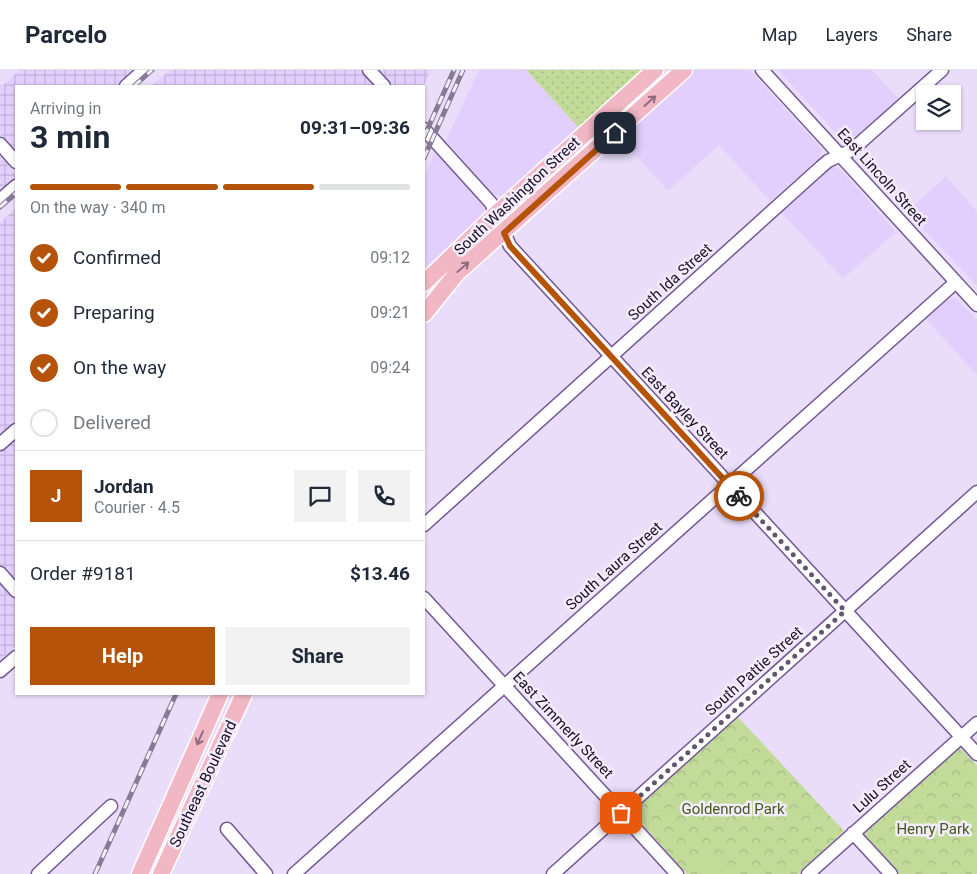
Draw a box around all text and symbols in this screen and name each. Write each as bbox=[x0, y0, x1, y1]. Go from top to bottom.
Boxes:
text: Parcelo bbox=[25, 21, 107, 49]
text: Map bbox=[762, 24, 797, 45]
text: Layers bbox=[825, 24, 878, 45]
text: Share bbox=[906, 24, 952, 45]
map controls bbox=[916, 85, 961, 130]
button: layers bbox=[916, 85, 961, 130]
one-way arrow bbox=[643, 95, 656, 107]
text: Arriving in bbox=[30, 99, 101, 118]
pin bbox=[594, 112, 636, 154]
text: 09:31–09:36 bbox=[300, 116, 410, 139]
text: 3 min bbox=[30, 118, 110, 156]
icon: home bbox=[601, 119, 629, 147]
street label: East Lincoln Street bbox=[834, 125, 930, 229]
street label: South Washington Street bbox=[450, 133, 584, 259]
text: On the way · 340 m bbox=[30, 198, 166, 217]
street label: South Ida Street bbox=[624, 240, 716, 324]
icon: check bbox=[30, 244, 58, 272]
text: Confirmed bbox=[73, 246, 161, 269]
text: 09:12 bbox=[370, 248, 410, 267]
one-way arrow bbox=[457, 262, 470, 273]
icon: check bbox=[30, 299, 58, 327]
text: Preparing bbox=[73, 301, 155, 324]
text: 09:21 bbox=[370, 303, 410, 322]
icon: check bbox=[30, 354, 58, 382]
text: On the way bbox=[73, 356, 166, 379]
text: 09:24 bbox=[370, 358, 410, 377]
street label: East Bayley Street bbox=[638, 363, 732, 463]
text: Delivered bbox=[73, 411, 151, 434]
button: chat bbox=[294, 470, 346, 522]
button: phone bbox=[358, 470, 410, 522]
courier bbox=[714, 471, 764, 521]
text: Jordan bbox=[94, 475, 154, 498]
icon: bike bbox=[725, 482, 753, 510]
text: J bbox=[51, 484, 61, 507]
text: Courier · 4.5 bbox=[94, 498, 180, 517]
street label: South Laura Street bbox=[562, 518, 666, 614]
text: Order #9181 bbox=[30, 562, 136, 585]
text: $13.46 bbox=[350, 562, 410, 585]
street label: South Pattie Street bbox=[702, 622, 806, 719]
button: Help bbox=[30, 627, 215, 685]
button: Share bbox=[225, 627, 410, 685]
street label: East Zimmerly Street bbox=[509, 668, 617, 782]
street label: Southeast Boulevard bbox=[166, 718, 240, 850]
one-way arrow bbox=[195, 730, 205, 745]
street label: Lulu Street bbox=[850, 755, 915, 817]
pin bbox=[600, 792, 642, 834]
icon: bag bbox=[607, 799, 635, 827]
park label: Goldenrod Park bbox=[681, 800, 785, 818]
park label: Henry Park bbox=[896, 820, 970, 838]

